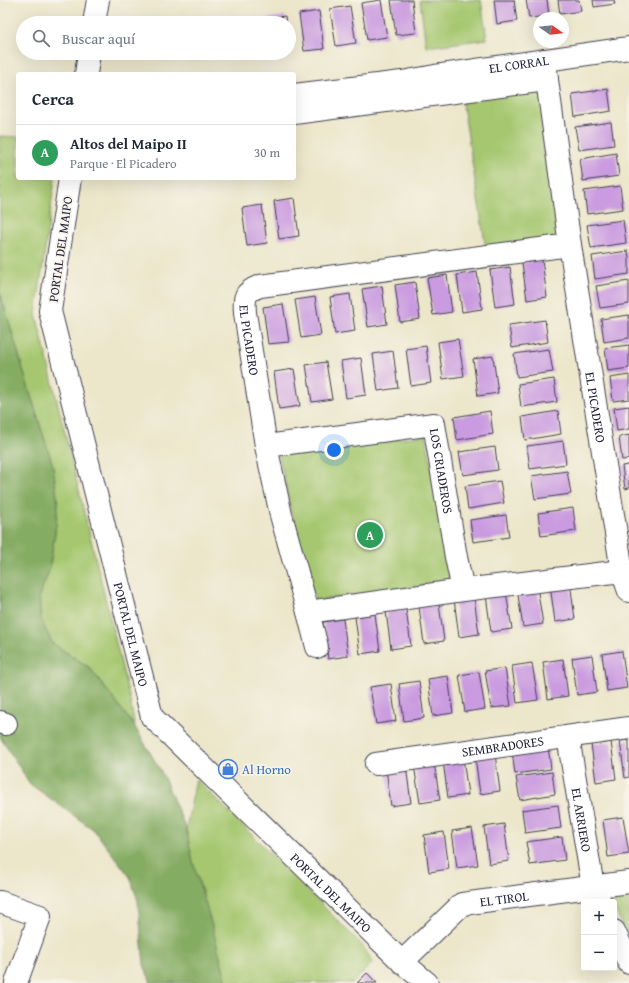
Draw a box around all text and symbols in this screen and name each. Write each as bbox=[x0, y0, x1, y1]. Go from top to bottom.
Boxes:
north arrow bbox=[533, 12, 569, 48]
search box bbox=[16, 16, 296, 60]
icon: search bbox=[30, 27, 52, 49]
text: Buscar aquí bbox=[62, 28, 135, 49]
street label: EL CORRAL bbox=[488, 51, 551, 78]
text: Cerca bbox=[32, 86, 74, 111]
text: Altos del Maipo II bbox=[70, 133, 187, 154]
text: A bbox=[41, 143, 49, 162]
text: 30 m bbox=[254, 143, 280, 162]
text: Parque · El Picadero bbox=[70, 154, 177, 173]
street label: PORTAL DEL MAIPO bbox=[44, 195, 77, 303]
street label: EL PICADERO bbox=[235, 304, 264, 377]
street label: EL PICADERO bbox=[580, 371, 610, 444]
street label: LOS CRIADEROS bbox=[425, 427, 458, 515]
your location bbox=[324, 440, 344, 460]
pin: A bbox=[357, 520, 383, 550]
street label: PORTAL DEL MAIPO bbox=[109, 580, 153, 689]
street label: SEMBRADORES bbox=[461, 731, 545, 762]
shop icon: Al Horno bbox=[217, 758, 239, 780]
place label: Al Horno bbox=[242, 760, 291, 779]
street label: EL ARRIERO bbox=[567, 787, 596, 853]
street label: PORTAL DEL MAIPO bbox=[286, 849, 376, 937]
street label: EL TIROL bbox=[479, 886, 530, 911]
map controls bbox=[581, 899, 617, 971]
button: + bbox=[581, 899, 617, 935]
button: − bbox=[581, 935, 617, 971]

